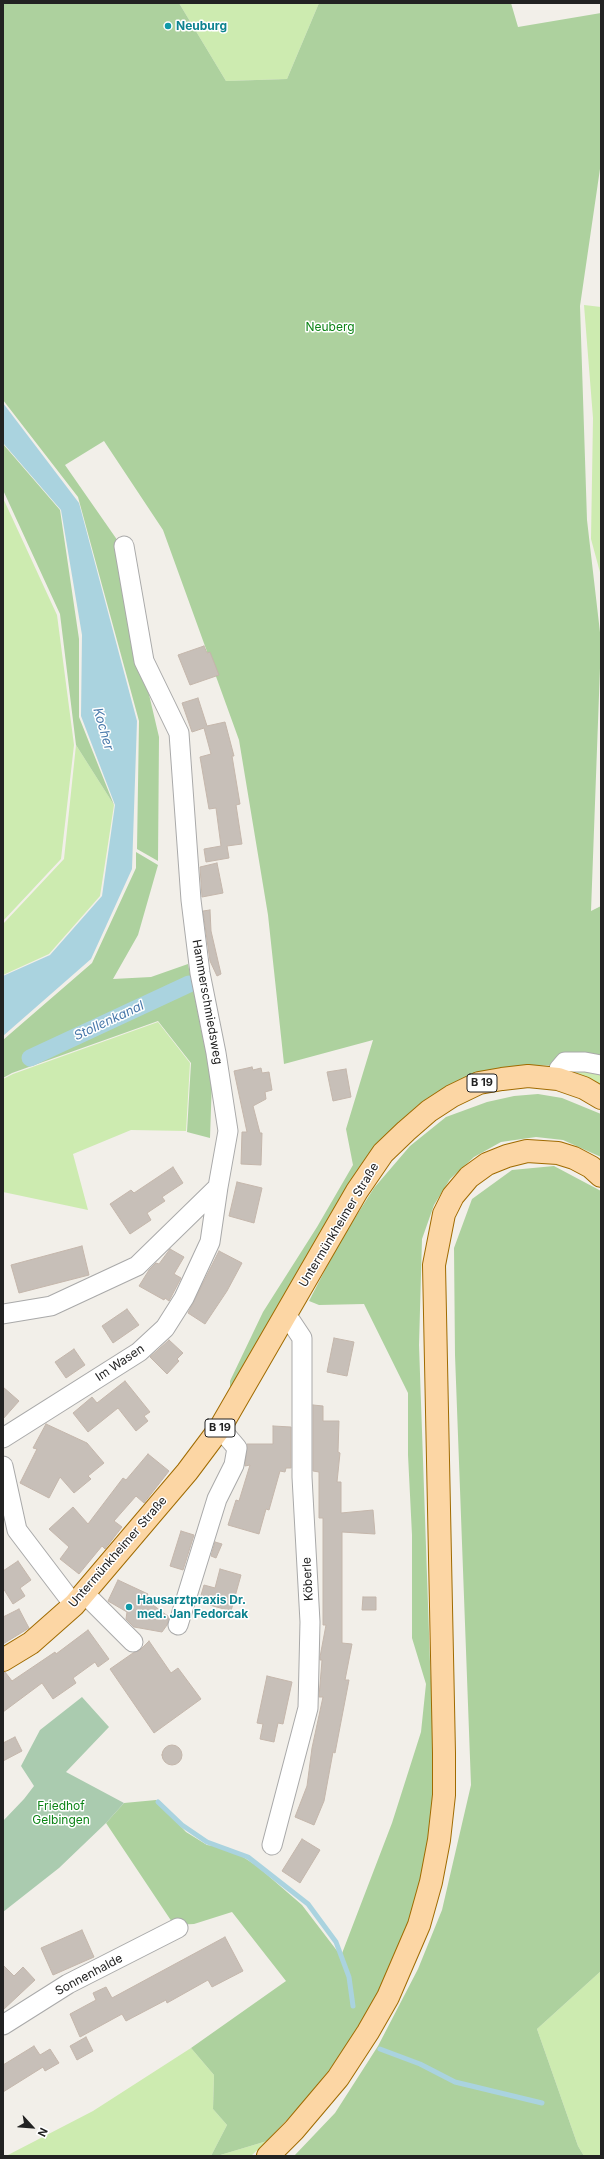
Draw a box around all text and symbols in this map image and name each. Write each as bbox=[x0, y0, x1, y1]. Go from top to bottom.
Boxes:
place label: Neuburg bbox=[176, 19, 227, 33]
marker: Neuburg bbox=[163, 21, 173, 31]
park label: Neuberg bbox=[305, 320, 355, 334]
water label: Kocher bbox=[90, 706, 116, 752]
street label: Hammerschmiedsweg bbox=[189, 938, 225, 1066]
water label: Stollenkanal bbox=[72, 998, 146, 1044]
road number: B 19 bbox=[467, 1074, 497, 1092]
street label: Untermünkheimer Straße bbox=[296, 1160, 382, 1290]
street label: Im Wasen bbox=[93, 1342, 147, 1384]
road number: B 19 bbox=[205, 1419, 235, 1437]
street label: Untermünkheimer Straße bbox=[66, 1494, 170, 1610]
street label: Köberle bbox=[300, 1557, 316, 1601]
place label: Hausarztpraxis Dr. med. Jan Fedorcak bbox=[137, 1593, 248, 1621]
marker: Hausarztpraxis Dr. med. Jan Fedorcak bbox=[124, 1602, 134, 1612]
park label: Friedhof Gelbingen bbox=[32, 1799, 90, 1827]
street label: Sonnenhalde bbox=[53, 1951, 125, 1999]
north arrow bbox=[12, 2107, 52, 2147]
text: N bbox=[35, 2125, 51, 2139]

